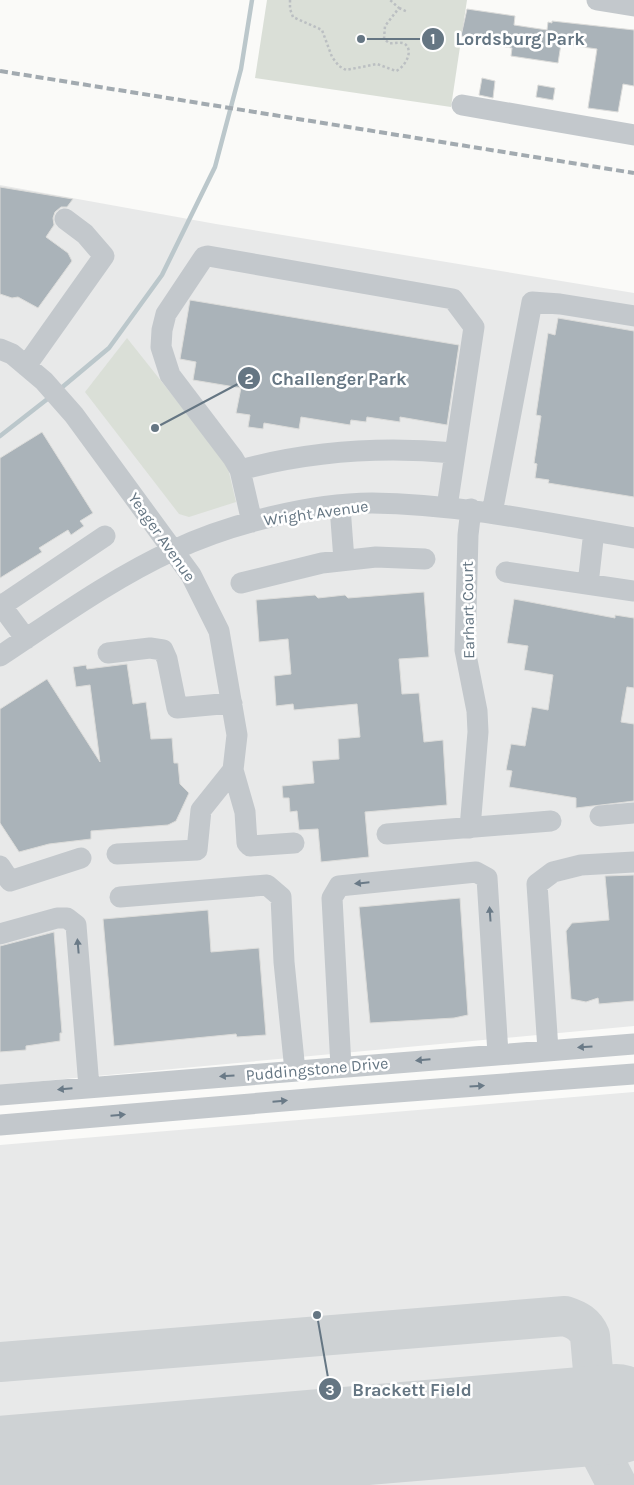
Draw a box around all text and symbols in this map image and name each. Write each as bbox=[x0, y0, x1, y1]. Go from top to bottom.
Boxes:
callout: Lordsburg Park bbox=[420, 22, 595, 55]
text: Lordsburg Park bbox=[455, 28, 585, 50]
text: 1 bbox=[430, 30, 436, 48]
callout: Challenger Park bbox=[237, 362, 417, 395]
text: Challenger Park bbox=[271, 368, 407, 390]
text: 2 bbox=[244, 370, 254, 388]
street label: Yeager Avenue bbox=[124, 489, 200, 585]
street label: Wright Avenue bbox=[262, 496, 370, 530]
street label: Earhart Court bbox=[458, 561, 478, 659]
one-way arrow bbox=[354, 879, 370, 887]
one-way arrow bbox=[485, 905, 493, 921]
one-way arrow bbox=[74, 938, 82, 954]
one-way arrow bbox=[577, 1044, 593, 1052]
street label: Puddingstone Drive bbox=[245, 1053, 389, 1085]
one-way arrow bbox=[415, 1057, 431, 1065]
one-way arrow bbox=[218, 1073, 234, 1081]
one-way arrow bbox=[469, 1081, 485, 1089]
one-way arrow bbox=[56, 1085, 72, 1093]
one-way arrow bbox=[273, 1097, 289, 1105]
one-way arrow bbox=[111, 1110, 127, 1118]
callout: Brackett Field bbox=[317, 1373, 482, 1406]
text: Brackett Field bbox=[352, 1379, 472, 1401]
text: 3 bbox=[325, 1381, 335, 1399]

